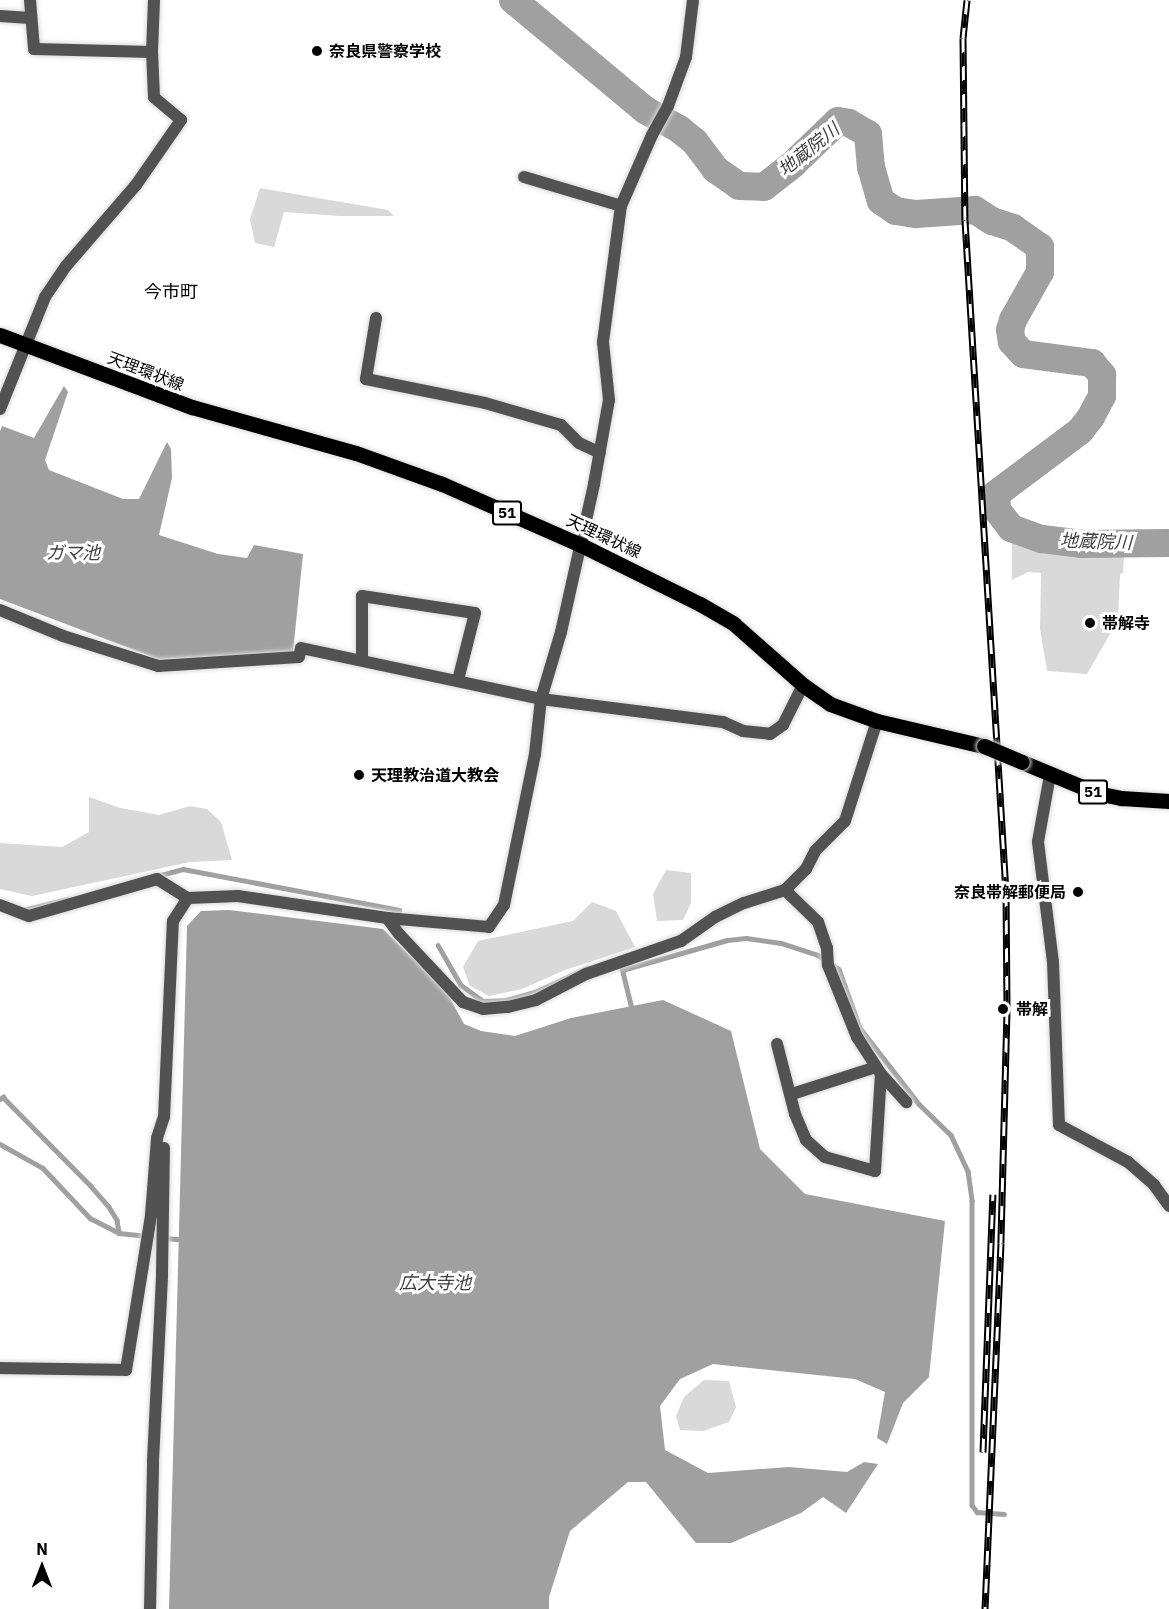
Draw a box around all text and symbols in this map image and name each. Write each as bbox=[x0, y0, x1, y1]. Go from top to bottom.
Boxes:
place label: 奈良県警察学校 bbox=[329, 41, 441, 61]
marker: 奈良県警察学校 bbox=[310, 44, 324, 58]
water label: 地蔵院川 bbox=[774, 119, 844, 181]
district label: 今市町 bbox=[144, 281, 198, 303]
street label: 天理環状線 bbox=[105, 348, 187, 394]
road number: 51 bbox=[492, 501, 522, 525]
street label: 天理環状線 bbox=[564, 510, 644, 562]
water label: 地蔵院川 bbox=[1060, 530, 1132, 554]
water label: ガマ池 bbox=[46, 542, 100, 564]
place label: 帯解寺 bbox=[1102, 613, 1150, 633]
marker: 帯解寺 bbox=[1083, 616, 1097, 630]
place label: 天理教治道大教会 bbox=[371, 765, 499, 785]
marker: 天理教治道大教会 bbox=[352, 768, 366, 782]
road number: 51 bbox=[1078, 780, 1108, 804]
place label: 奈良帯解郵便局 bbox=[954, 882, 1066, 902]
marker: 奈良帯解郵便局 bbox=[1071, 885, 1085, 899]
place label: 帯解 bbox=[1016, 999, 1048, 1019]
marker: 帯解 bbox=[994, 1000, 1012, 1018]
water label: 広大寺池 bbox=[399, 1272, 471, 1294]
north arrow bbox=[12, 1537, 72, 1597]
text: N bbox=[36, 1539, 48, 1559]

